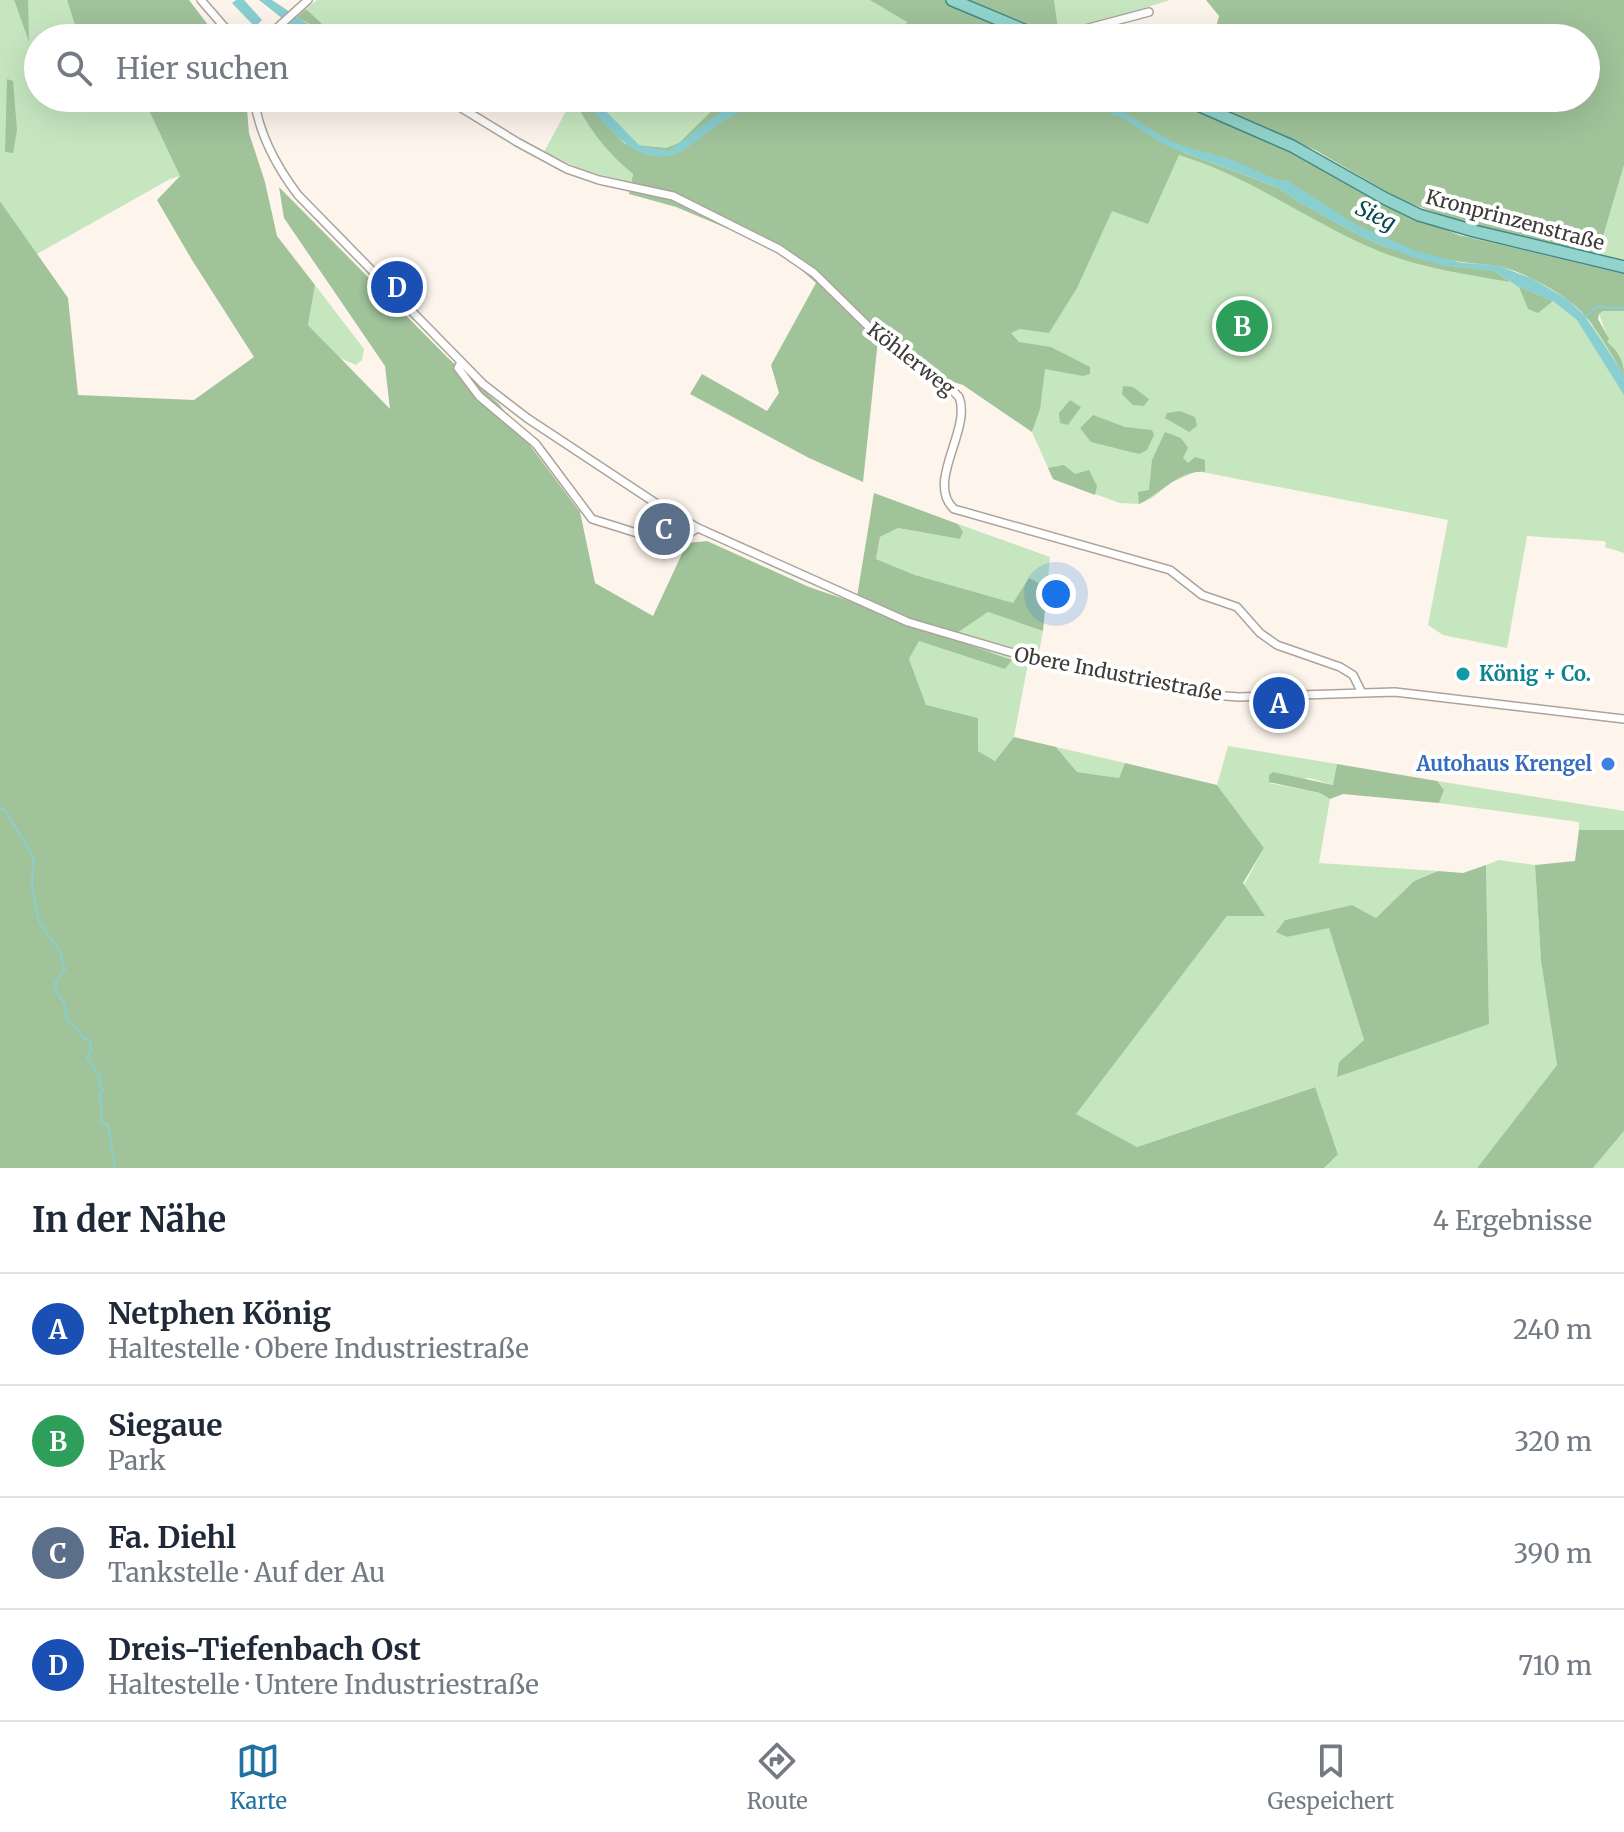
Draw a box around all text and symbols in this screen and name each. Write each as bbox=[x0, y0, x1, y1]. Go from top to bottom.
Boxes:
search box bbox=[24, 24, 1600, 112]
icon: search bbox=[52, 46, 96, 90]
text: Hier suchen bbox=[116, 49, 289, 87]
street label: Kronprinzenstraße bbox=[1423, 184, 1607, 255]
water label: Sieg bbox=[1351, 193, 1401, 237]
pin: D bbox=[371, 257, 423, 317]
pin: B bbox=[1216, 296, 1268, 356]
street label: Köhlerweg bbox=[863, 317, 960, 401]
pin: C bbox=[638, 499, 690, 559]
your location bbox=[1036, 574, 1076, 614]
street label: Obere Industriestraße bbox=[1012, 641, 1224, 706]
place label: König + Co. bbox=[1479, 661, 1591, 686]
marker: König + Co. bbox=[1454, 665, 1472, 683]
pin: A bbox=[1253, 673, 1305, 733]
place label: Autohaus Krengel bbox=[1416, 751, 1592, 776]
marker: Autohaus Krengel bbox=[1599, 755, 1617, 773]
text: In der Nähe bbox=[32, 1199, 226, 1241]
text: 4 Ergebnisse bbox=[1433, 1204, 1592, 1237]
text: Netphen König bbox=[108, 1294, 331, 1332]
text: A bbox=[49, 1313, 67, 1346]
text: 240 m bbox=[1513, 1313, 1592, 1346]
text: Haltestelle · Obere Industriestraße bbox=[108, 1332, 529, 1365]
text: Siegaue bbox=[108, 1406, 223, 1444]
text: B bbox=[49, 1425, 67, 1458]
text: 320 m bbox=[1514, 1425, 1592, 1458]
text: Park bbox=[108, 1444, 166, 1477]
text: Fa. Diehl bbox=[108, 1518, 236, 1556]
text: C bbox=[49, 1537, 67, 1570]
text: 390 m bbox=[1513, 1537, 1592, 1570]
text: Tankstelle · Auf der Au bbox=[108, 1556, 385, 1589]
text: Dreis-Tiefenbach Ost bbox=[108, 1630, 421, 1668]
text: D bbox=[48, 1649, 68, 1682]
text: 710 m bbox=[1518, 1649, 1592, 1682]
text: Haltestelle · Untere Industriestraße bbox=[108, 1668, 539, 1701]
tab: Karte bbox=[230, 1739, 287, 1815]
tab: Route bbox=[747, 1739, 808, 1815]
tab: Gespeichert bbox=[1267, 1739, 1394, 1815]

